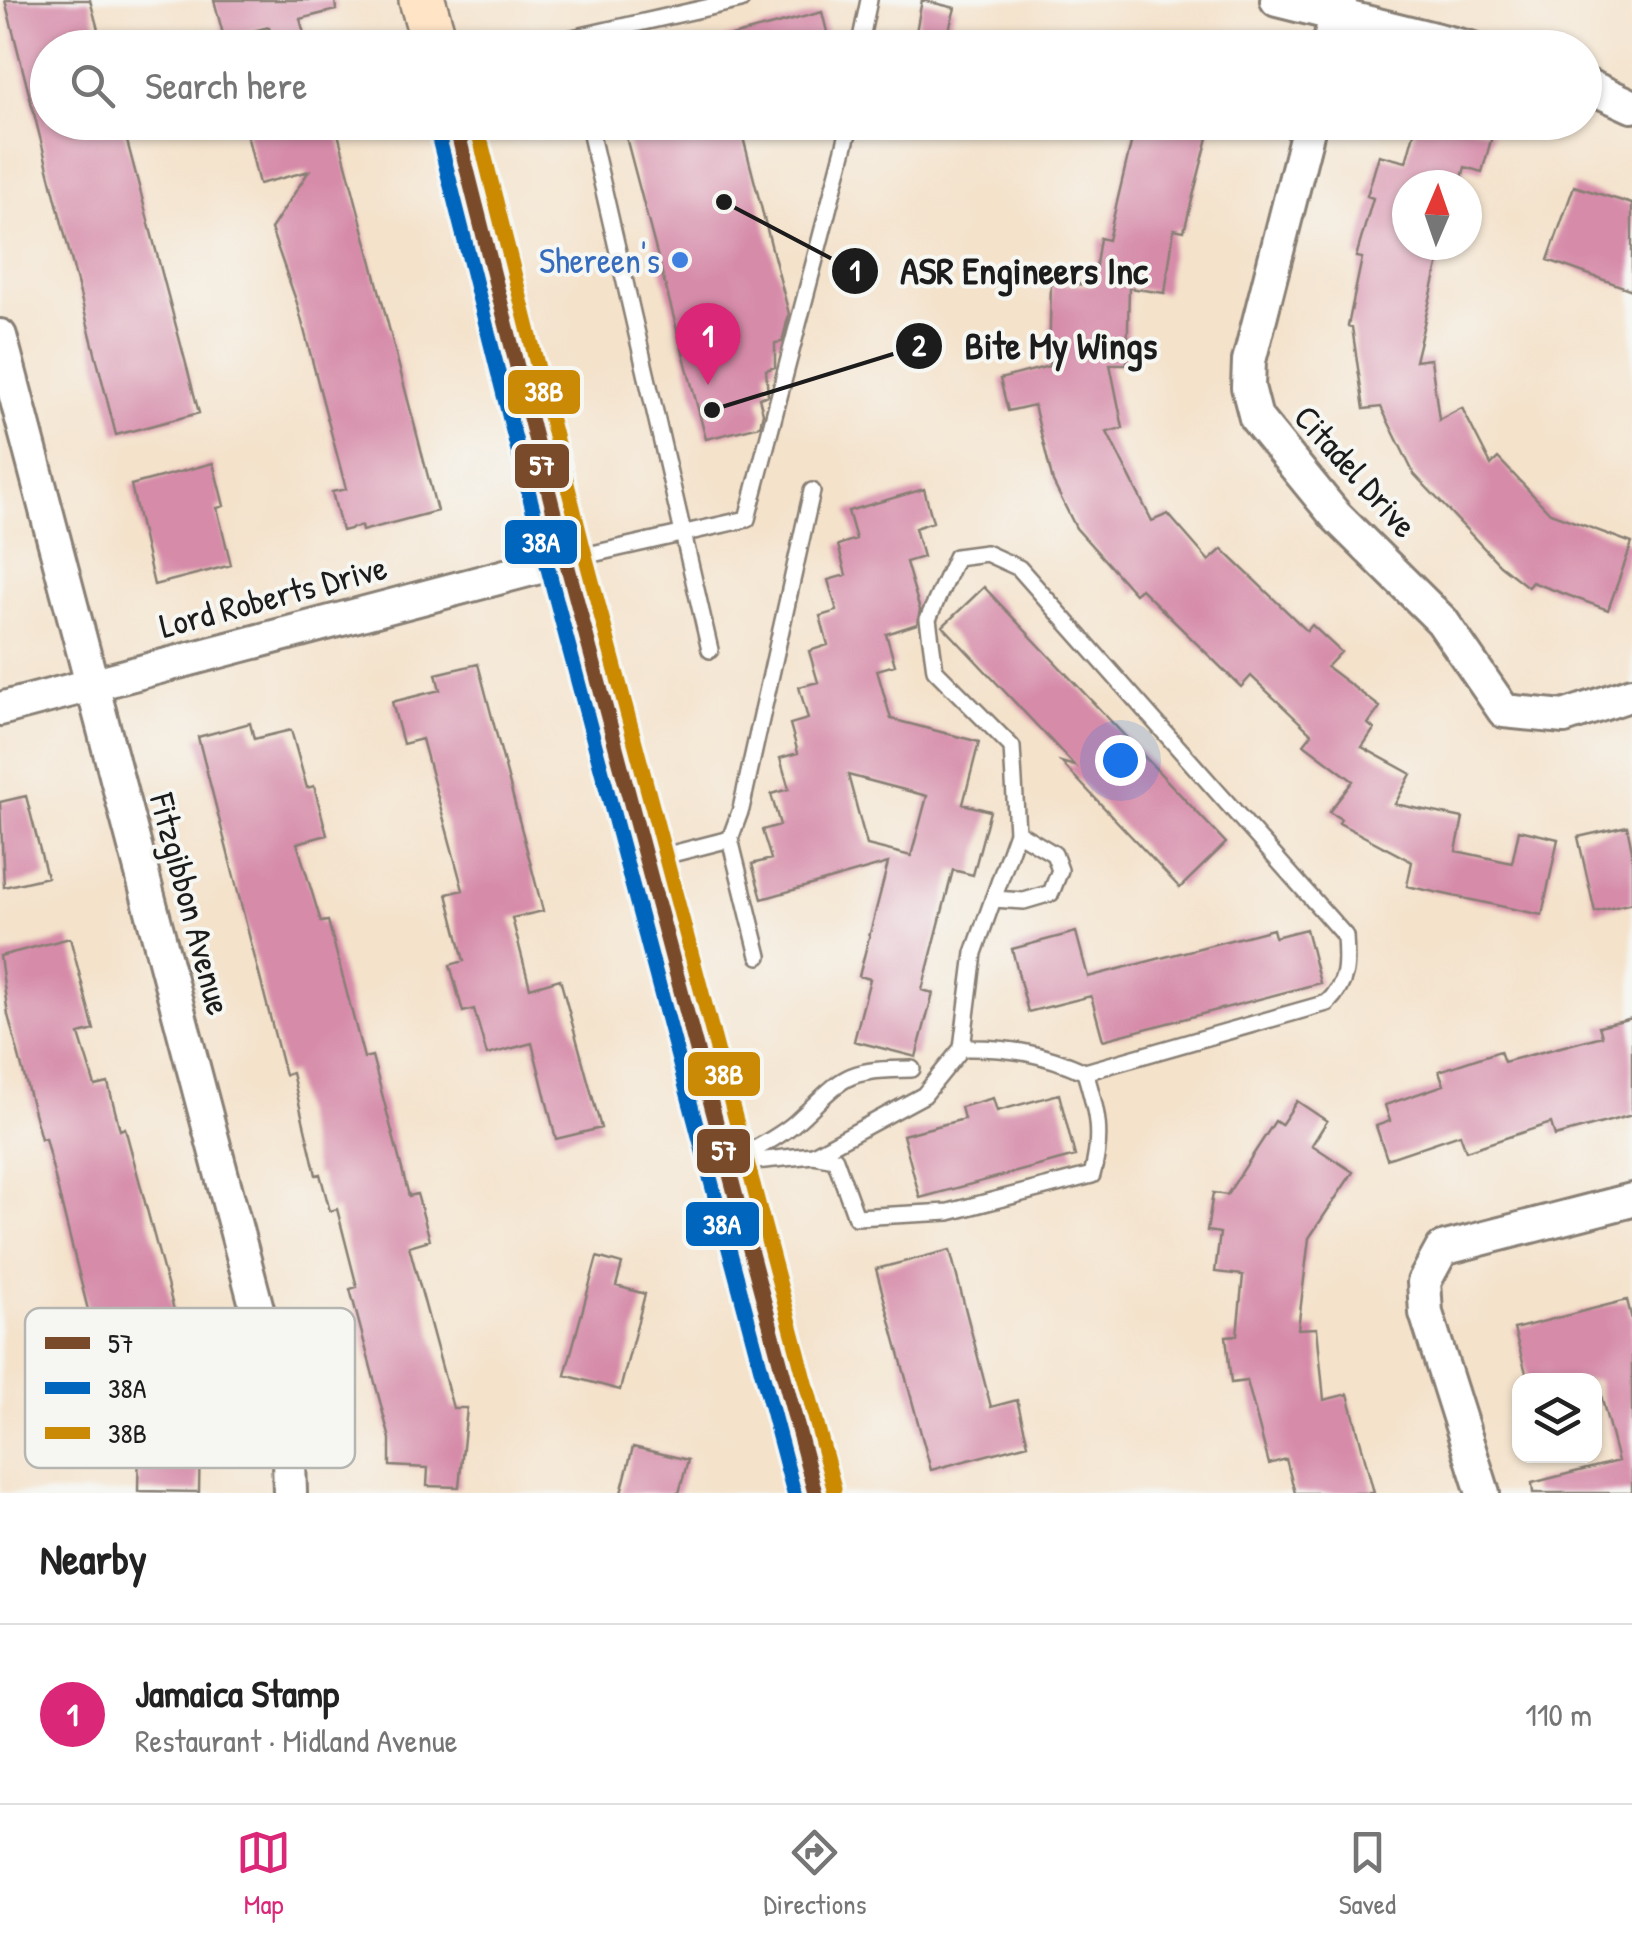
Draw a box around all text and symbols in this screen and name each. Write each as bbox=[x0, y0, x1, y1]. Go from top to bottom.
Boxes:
search box bbox=[30, 30, 1602, 140]
icon: search bbox=[65, 58, 120, 113]
text: Search here bbox=[145, 59, 307, 111]
north arrow bbox=[1392, 170, 1482, 260]
place label: Shereen's bbox=[539, 237, 660, 284]
callout: ASR Engineers Inc bbox=[830, 237, 1168, 305]
text: ASR Engineers Inc bbox=[900, 244, 1149, 297]
marker: Shereen's bbox=[669, 249, 691, 271]
text: 1 bbox=[850, 250, 861, 290]
pin: 1 bbox=[676, 302, 740, 385]
callout: Bite My Wings bbox=[894, 312, 1177, 380]
text: Bite My Wings bbox=[965, 319, 1158, 372]
text: 2 bbox=[912, 325, 927, 365]
line badge: 38B bbox=[506, 368, 582, 416]
text: 38B bbox=[525, 372, 563, 410]
street label: Citadel Drive bbox=[1284, 394, 1428, 548]
line badge: 57 bbox=[513, 442, 571, 490]
text: 57 bbox=[529, 446, 555, 484]
line badge: 38A bbox=[503, 518, 579, 566]
text: 38A bbox=[522, 523, 560, 561]
street label: Lord Roberts Drive bbox=[154, 543, 392, 649]
your location bbox=[1095, 735, 1146, 786]
street label: Fitzgibbon Avenue bbox=[139, 787, 243, 1020]
line badge: 38B bbox=[686, 1050, 762, 1098]
text: 38B bbox=[705, 1055, 743, 1093]
line badge: 57 bbox=[695, 1127, 752, 1175]
text: 57 bbox=[711, 1131, 737, 1169]
line badge: 38A bbox=[684, 1200, 761, 1248]
text: 38A bbox=[703, 1205, 741, 1243]
legend bbox=[25, 1308, 355, 1468]
text: 57 bbox=[108, 1324, 134, 1362]
text: 38A bbox=[108, 1369, 147, 1407]
map controls bbox=[1512, 1373, 1602, 1463]
button: layers bbox=[1512, 1373, 1602, 1463]
text: 38B bbox=[108, 1414, 147, 1452]
text: Nearby bbox=[40, 1530, 147, 1587]
text: Jamaica Stamp bbox=[135, 1667, 339, 1719]
text: 1 bbox=[67, 1693, 78, 1736]
text: 110 m bbox=[1525, 1693, 1592, 1736]
text: Restaurant · Midland Avenue bbox=[135, 1719, 458, 1762]
tab: Map bbox=[236, 1825, 291, 1923]
tab: Directions bbox=[763, 1825, 866, 1923]
tab: Saved bbox=[1339, 1825, 1396, 1923]

